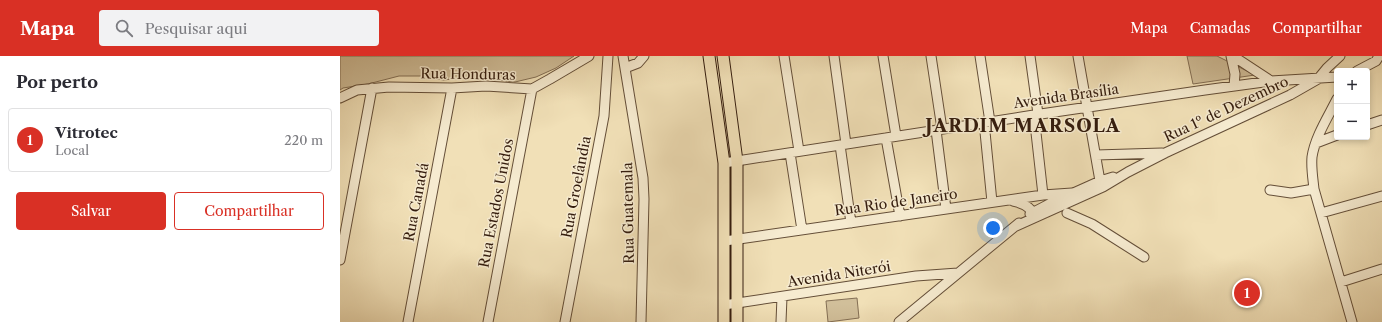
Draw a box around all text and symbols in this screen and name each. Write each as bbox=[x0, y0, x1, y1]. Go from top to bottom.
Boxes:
search box bbox=[99, 10, 379, 46]
text: Mapa bbox=[20, 17, 75, 40]
icon: search bbox=[113, 17, 135, 39]
text: Pesquisar aqui bbox=[145, 19, 247, 38]
text: Mapa bbox=[1130, 19, 1168, 37]
text: Camadas bbox=[1190, 19, 1250, 37]
text: Compartilhar bbox=[1272, 19, 1362, 37]
street label: Rua Honduras bbox=[420, 64, 516, 84]
map controls bbox=[1334, 68, 1370, 140]
button: + bbox=[1334, 68, 1370, 104]
text: Por perto bbox=[16, 72, 98, 92]
street label: Rua 1º de Dezembro bbox=[1161, 72, 1291, 146]
street label: Avenida Brasília bbox=[1011, 80, 1120, 112]
button: − bbox=[1334, 104, 1370, 140]
district label: JARDIM MARSOLA bbox=[922, 115, 1121, 137]
text: Vitrotec bbox=[55, 123, 118, 142]
text: 1 bbox=[27, 132, 33, 148]
text: 220 m bbox=[284, 132, 323, 148]
street label: Rua Groelândia bbox=[557, 134, 595, 240]
street label: Rua Estados Unidos bbox=[475, 137, 517, 269]
text: Local bbox=[55, 142, 89, 158]
street label: Rua Canadá bbox=[400, 160, 433, 243]
street label: Rua Guatemala bbox=[618, 161, 638, 264]
street label: Rua Rio de Janeiro bbox=[833, 184, 959, 220]
button: Salvar bbox=[16, 192, 166, 230]
button: Compartilhar bbox=[174, 192, 324, 230]
your location bbox=[983, 218, 1003, 238]
street label: Avenida Niterói bbox=[785, 257, 892, 291]
pin: 1 bbox=[1234, 278, 1260, 308]

